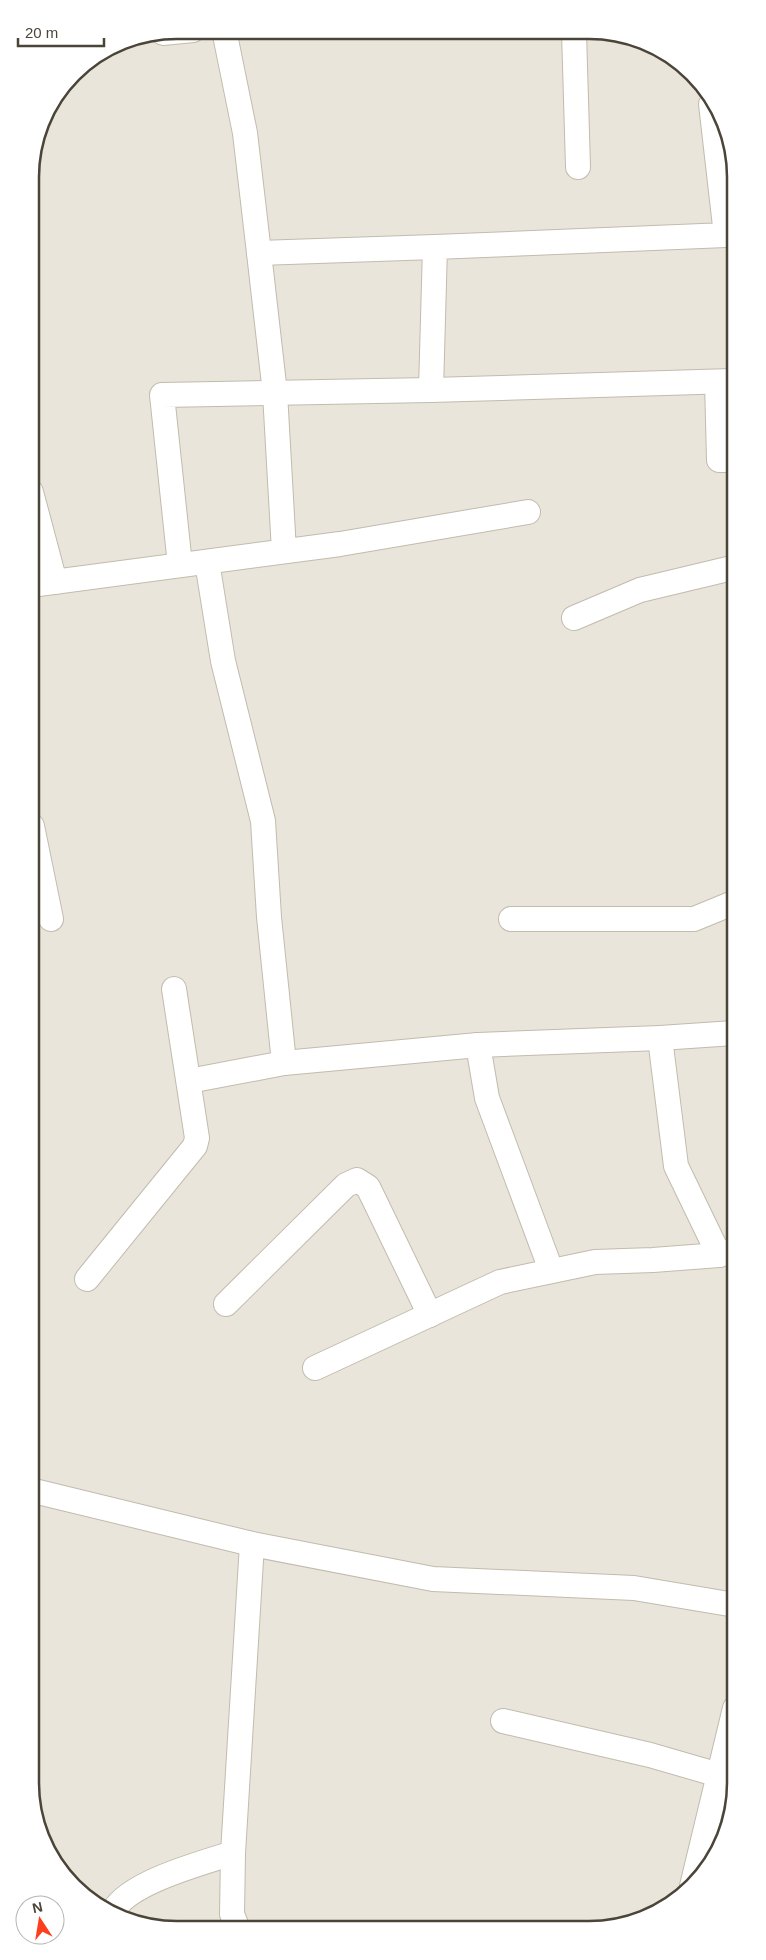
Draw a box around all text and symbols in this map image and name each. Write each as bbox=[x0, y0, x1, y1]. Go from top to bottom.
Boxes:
scale bar bbox=[18, 15, 104, 47]
text: 20 m bbox=[25, 24, 58, 41]
north arrow bbox=[15, 1895, 65, 1945]
text: N bbox=[31, 1898, 44, 1916]

